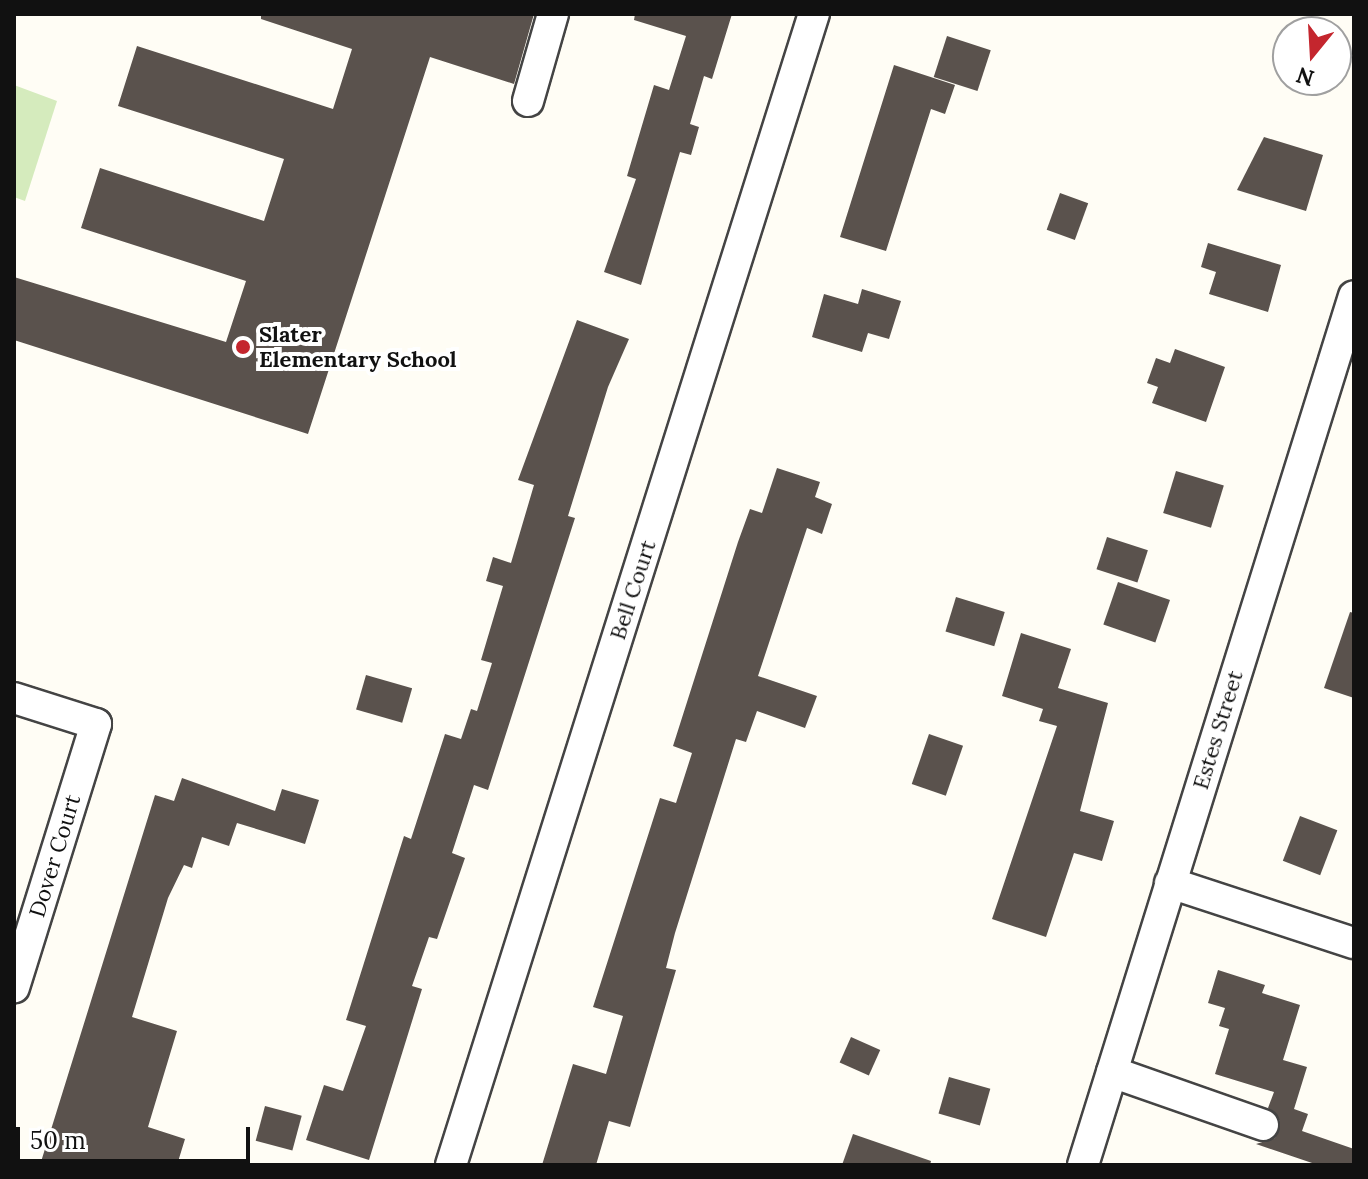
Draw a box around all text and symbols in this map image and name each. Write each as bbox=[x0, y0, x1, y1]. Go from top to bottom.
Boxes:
north arrow bbox=[1272, 16, 1352, 96]
text: N bbox=[1293, 61, 1318, 93]
place label: Slater Elementary School bbox=[259, 321, 457, 372]
marker: Slater Elementary School bbox=[234, 338, 252, 356]
street label: Bell Court bbox=[605, 537, 661, 643]
street label: Estes Street bbox=[1187, 667, 1249, 793]
street label: Dover Court bbox=[24, 791, 86, 921]
scale bar bbox=[20, 1111, 254, 1161]
text: 50 m bbox=[30, 1125, 86, 1156]

